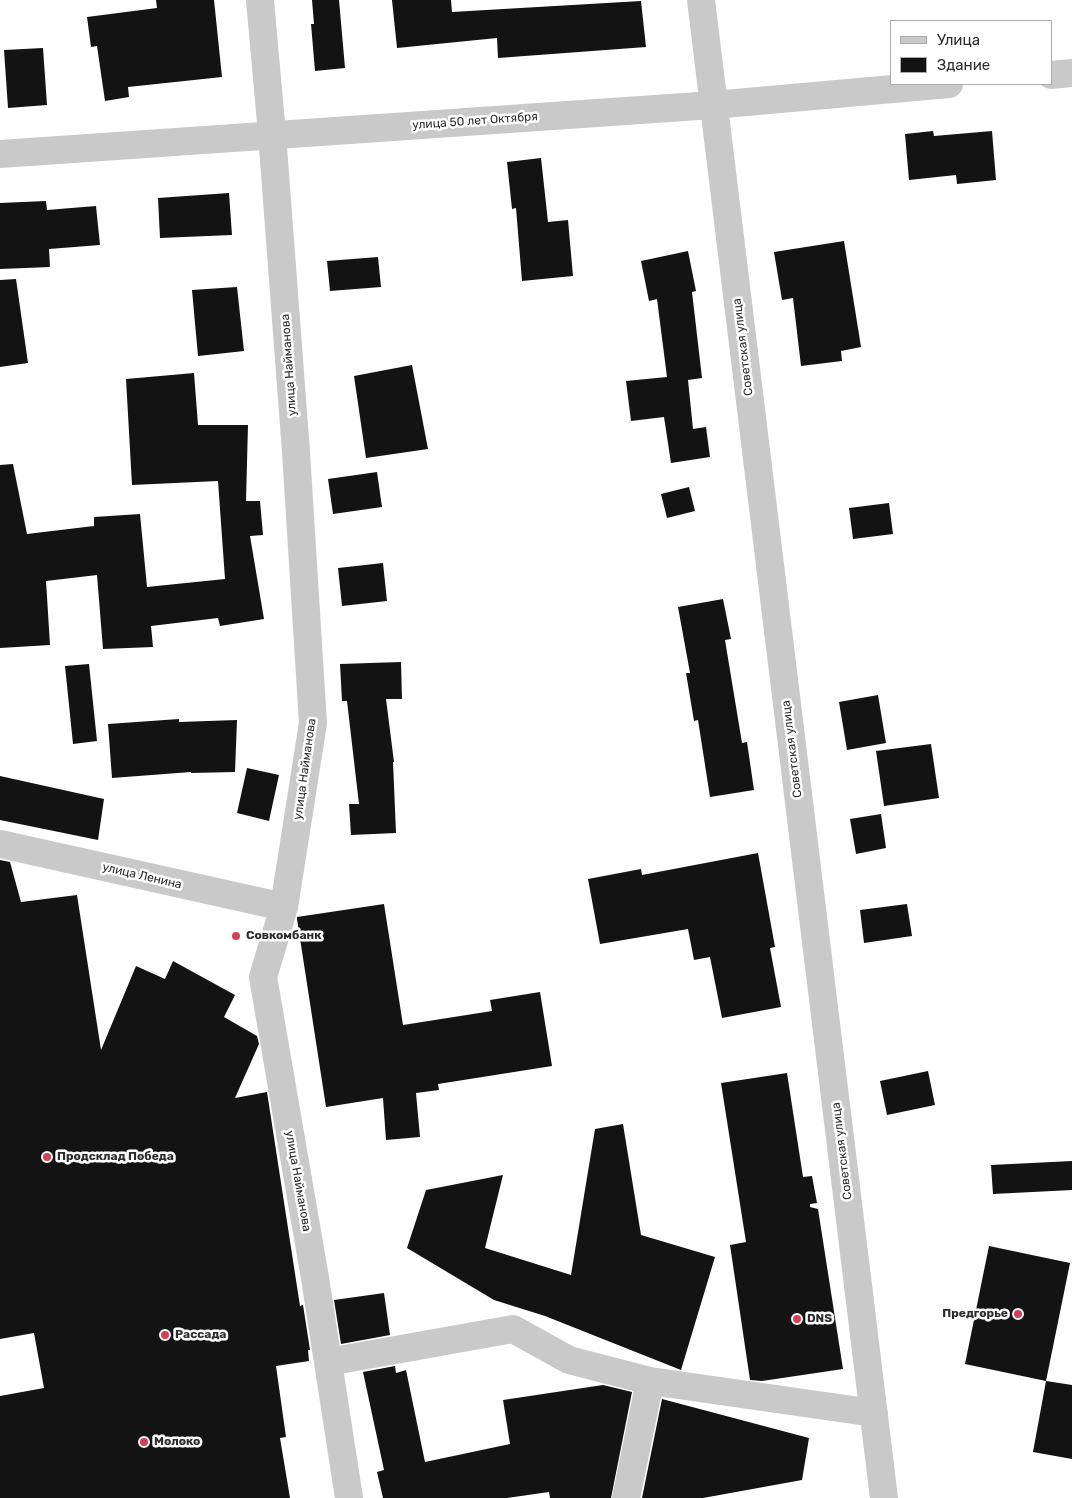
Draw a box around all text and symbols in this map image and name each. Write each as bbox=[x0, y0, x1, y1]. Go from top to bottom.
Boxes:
legend bbox=[890, 20, 1052, 85]
text: Улица bbox=[937, 31, 980, 49]
text: Здание bbox=[937, 56, 990, 74]
street label: улица 50 лет Октября bbox=[412, 109, 538, 133]
street label: Советская улица bbox=[730, 297, 756, 397]
street label: улица Найманова bbox=[278, 313, 300, 417]
street label: Советская улица bbox=[779, 699, 805, 799]
street label: улица Найманова bbox=[291, 717, 319, 821]
street label: улица Ленина bbox=[101, 860, 183, 892]
place label: Совкомбанк bbox=[246, 929, 321, 943]
marker: Совкомбанк bbox=[230, 930, 242, 942]
street label: Советская улица bbox=[829, 1101, 855, 1201]
street label: улица Найманова bbox=[282, 1129, 314, 1233]
place label: Продсклад Победа bbox=[57, 1150, 174, 1164]
marker: Продсклад Победа bbox=[41, 1151, 53, 1163]
place label: Предгорье bbox=[942, 1307, 1008, 1321]
marker: Предгорье bbox=[1012, 1308, 1024, 1320]
place label: DNS bbox=[807, 1312, 832, 1326]
marker: DNS bbox=[791, 1313, 803, 1325]
place label: Рассада bbox=[175, 1328, 226, 1342]
marker: Рассада bbox=[159, 1329, 171, 1341]
place label: Молоко bbox=[154, 1435, 200, 1449]
marker: Молоко bbox=[138, 1436, 150, 1448]

